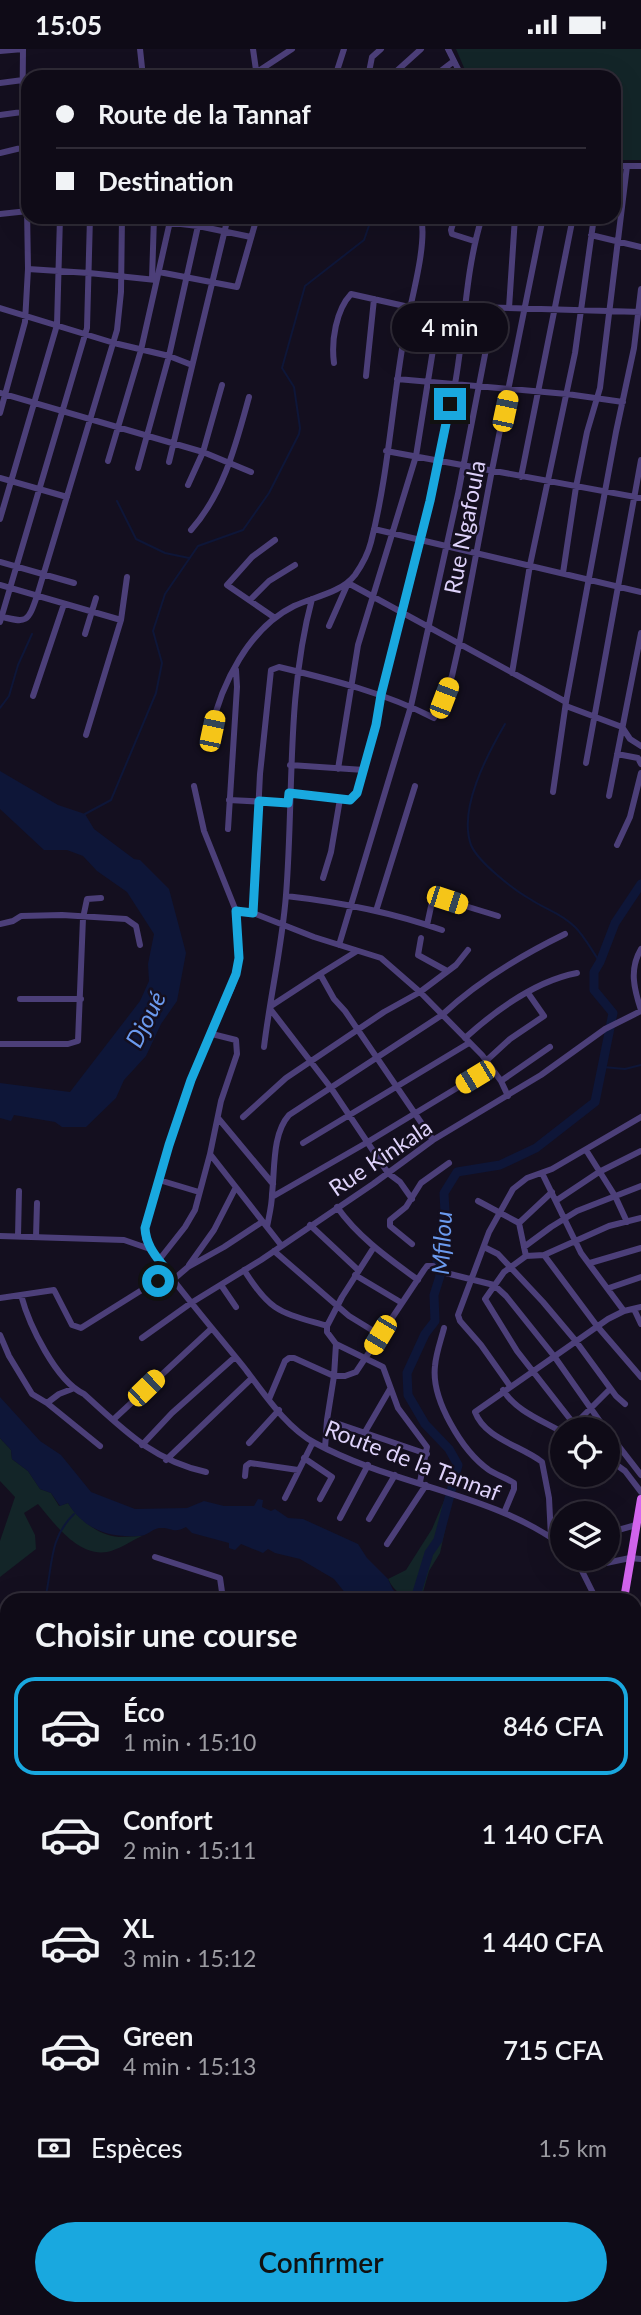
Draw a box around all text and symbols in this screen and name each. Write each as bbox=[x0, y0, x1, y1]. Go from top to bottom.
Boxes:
text: 15:05 bbox=[35, 9, 102, 41]
text: Route de la Tannaf bbox=[98, 98, 311, 130]
text: Destination bbox=[98, 165, 234, 197]
callout: 4 min bbox=[392, 303, 508, 351]
text: 4 min bbox=[422, 313, 478, 341]
route end bbox=[434, 388, 466, 420]
car bbox=[491, 388, 520, 434]
street label: Rue Ngafoula bbox=[437, 458, 491, 596]
car bbox=[427, 675, 462, 721]
car bbox=[198, 708, 227, 754]
car bbox=[424, 884, 471, 916]
water label: Djoué bbox=[119, 986, 171, 1052]
car bbox=[452, 1057, 499, 1097]
street label: Rue Kinkala bbox=[323, 1112, 437, 1202]
water label: Mfilou bbox=[425, 1210, 457, 1276]
route start bbox=[142, 1265, 174, 1297]
car bbox=[361, 1312, 400, 1358]
car bbox=[124, 1366, 169, 1410]
street label: Route de la Tannaf bbox=[321, 1414, 505, 1506]
map controls bbox=[550, 1417, 620, 1571]
button: locate bbox=[550, 1417, 620, 1487]
button: layers bbox=[550, 1501, 620, 1571]
text: Choisir une course bbox=[35, 1615, 298, 1654]
icon: car bbox=[39, 1695, 102, 1758]
text: Éco bbox=[123, 1696, 165, 1728]
text: 846 CFA bbox=[503, 1710, 603, 1742]
text: 1 min · 15:10 bbox=[123, 1728, 256, 1756]
icon: car bbox=[39, 1803, 102, 1866]
text: Confort bbox=[123, 1804, 213, 1836]
text: 1 140 CFA bbox=[481, 1818, 603, 1850]
text: 2 min · 15:11 bbox=[123, 1836, 256, 1864]
icon: car bbox=[39, 1911, 102, 1974]
text: XL bbox=[123, 1912, 154, 1944]
text: 1 440 CFA bbox=[481, 1926, 603, 1958]
text: 3 min · 15:12 bbox=[123, 1944, 256, 1972]
icon: car bbox=[39, 2019, 102, 2082]
text: Green bbox=[123, 2020, 193, 2052]
text: 715 CFA bbox=[503, 2034, 603, 2066]
text: 4 min · 15:13 bbox=[123, 2052, 256, 2080]
icon: cash bbox=[35, 2129, 73, 2167]
text: Espèces bbox=[91, 2132, 183, 2164]
text: 1.5 km bbox=[538, 2134, 607, 2162]
button: Confirmer bbox=[35, 2222, 607, 2302]

